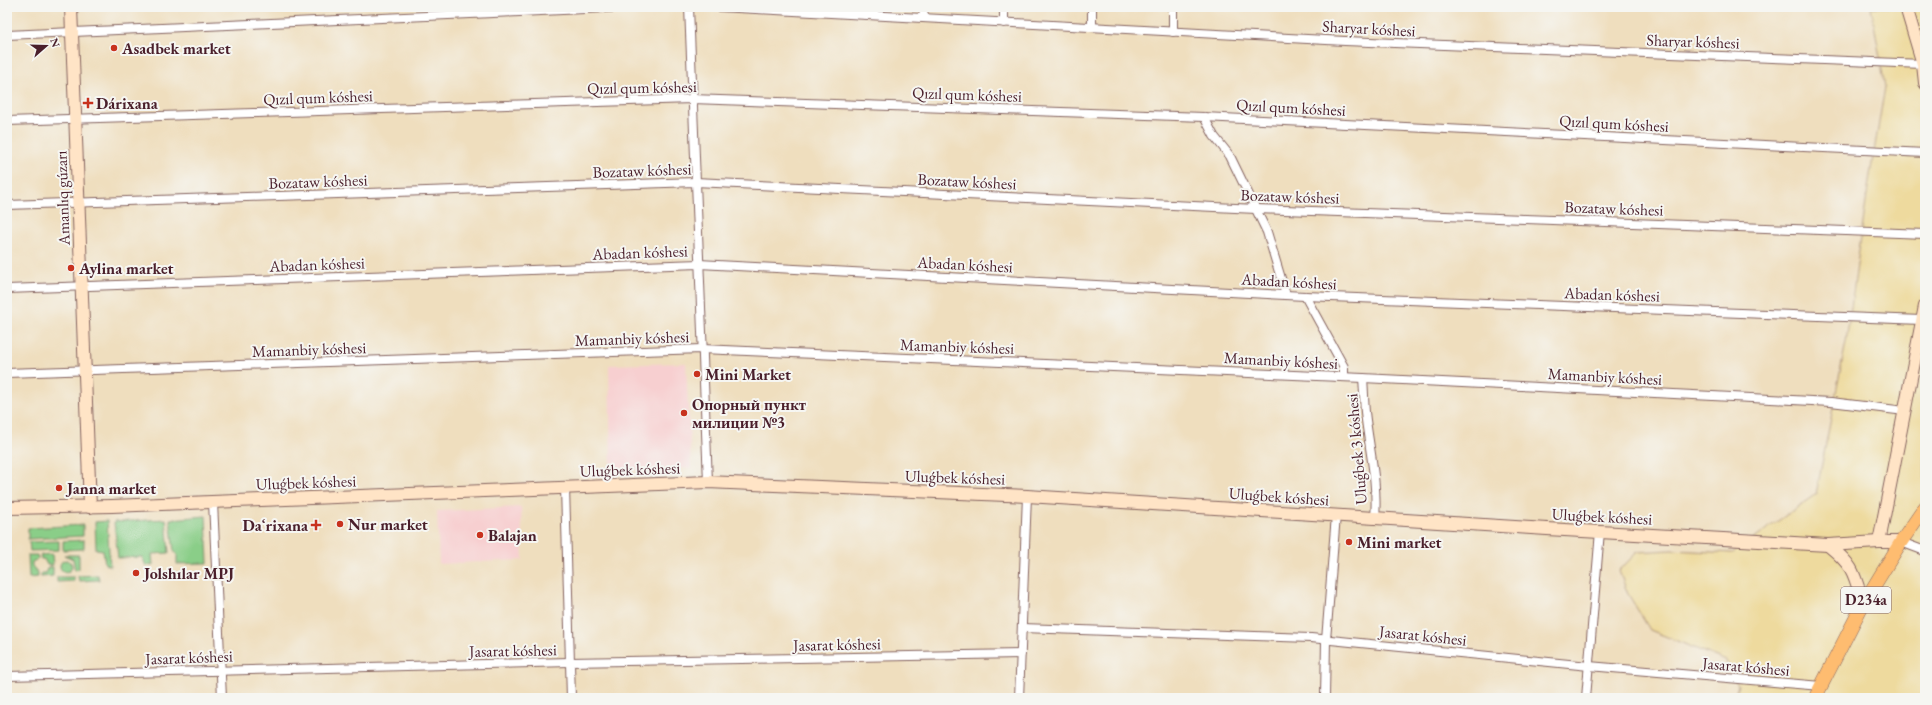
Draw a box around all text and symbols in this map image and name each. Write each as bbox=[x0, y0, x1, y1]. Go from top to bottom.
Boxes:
street label: Sharyar kóshesi bbox=[1322, 16, 1416, 41]
north arrow bbox=[26, 26, 66, 66]
street label: Sharyar kóshesi bbox=[1646, 29, 1740, 54]
text: N bbox=[47, 36, 64, 49]
place label: Asadbek market bbox=[121, 38, 231, 59]
marker: Asadbek market bbox=[109, 43, 119, 53]
street label: Qızıl qum kóshesi bbox=[587, 76, 697, 99]
street label: Qızıl qum kóshesi bbox=[912, 82, 1022, 107]
street label: Qızıl qum kóshesi bbox=[263, 85, 373, 110]
place label: Dárixana bbox=[96, 93, 159, 114]
street label: Qızıl qum kóshesi bbox=[1236, 94, 1346, 121]
marker: Dárixana bbox=[83, 98, 93, 108]
street label: Qızıl qum kóshesi bbox=[1559, 110, 1669, 137]
street label: Amanlıq gúzarı bbox=[50, 150, 75, 247]
street label: Bozataw kóshesi bbox=[592, 158, 692, 183]
street label: Bozataw kóshesi bbox=[917, 168, 1017, 195]
street label: Bozataw kóshesi bbox=[268, 169, 368, 194]
street label: Bozataw kóshesi bbox=[1240, 184, 1340, 209]
street label: Bozataw kóshesi bbox=[1564, 196, 1664, 221]
street label: Abadan kóshesi bbox=[591, 240, 688, 265]
street label: Abadan kóshesi bbox=[916, 251, 1013, 277]
street label: Abadan kóshesi bbox=[268, 252, 365, 277]
place label: Aylina market bbox=[78, 258, 174, 279]
marker: Aylina market bbox=[66, 263, 76, 273]
street label: Abadan kóshesi bbox=[1240, 268, 1337, 294]
street label: Abadan kóshesi bbox=[1563, 282, 1660, 307]
street label: Mamanbiy kóshesi bbox=[575, 326, 690, 351]
street label: Mamanbiy kóshesi bbox=[900, 334, 1015, 359]
street label: Mamanbiy kóshesi bbox=[252, 337, 367, 362]
street label: Mamanbiy kóshesi bbox=[1223, 347, 1339, 374]
street label: Mamanbiy kóshesi bbox=[1547, 363, 1663, 390]
place label: Mini Market bbox=[705, 364, 791, 385]
marker: Mini Market bbox=[692, 369, 702, 379]
street label: Uluǵbek 3 kóshesi bbox=[1341, 393, 1372, 505]
place label: Опорный пункт милиции №3 bbox=[692, 394, 807, 433]
marker: Опорный пункт милиции №3 bbox=[679, 408, 689, 418]
street label: Uluǵbek kóshesi bbox=[579, 457, 681, 482]
street label: Uluǵbek kóshesi bbox=[904, 465, 1006, 490]
street label: Uluǵbek kóshesi bbox=[255, 470, 357, 495]
place label: Janna market bbox=[65, 478, 156, 499]
marker: Janna market bbox=[54, 483, 64, 493]
street label: Uluǵbek kóshesi bbox=[1228, 483, 1330, 510]
street label: Uluǵbek kóshesi bbox=[1551, 503, 1653, 530]
place label: Nur market bbox=[348, 514, 428, 535]
place label: Daʻrixana bbox=[242, 515, 309, 536]
marker: Nur market bbox=[335, 519, 345, 529]
marker: Daʻrixana bbox=[311, 520, 321, 530]
place label: Balajan bbox=[488, 525, 537, 546]
marker: Balajan bbox=[475, 530, 485, 540]
place label: Mini market bbox=[1357, 532, 1442, 553]
marker: Mini market bbox=[1344, 537, 1354, 547]
place label: Jolshılar MPJ bbox=[142, 563, 234, 584]
marker: Jolshılar MPJ bbox=[131, 568, 141, 578]
road number: D234a bbox=[1841, 587, 1891, 613]
street label: Jasarat kóshesi bbox=[1376, 620, 1468, 651]
street label: Jasarat kóshesi bbox=[791, 633, 881, 656]
street label: Jasarat kóshesi bbox=[467, 639, 557, 662]
street label: Jasarat kóshesi bbox=[143, 645, 233, 670]
street label: Jasarat kóshesi bbox=[1699, 652, 1791, 681]

